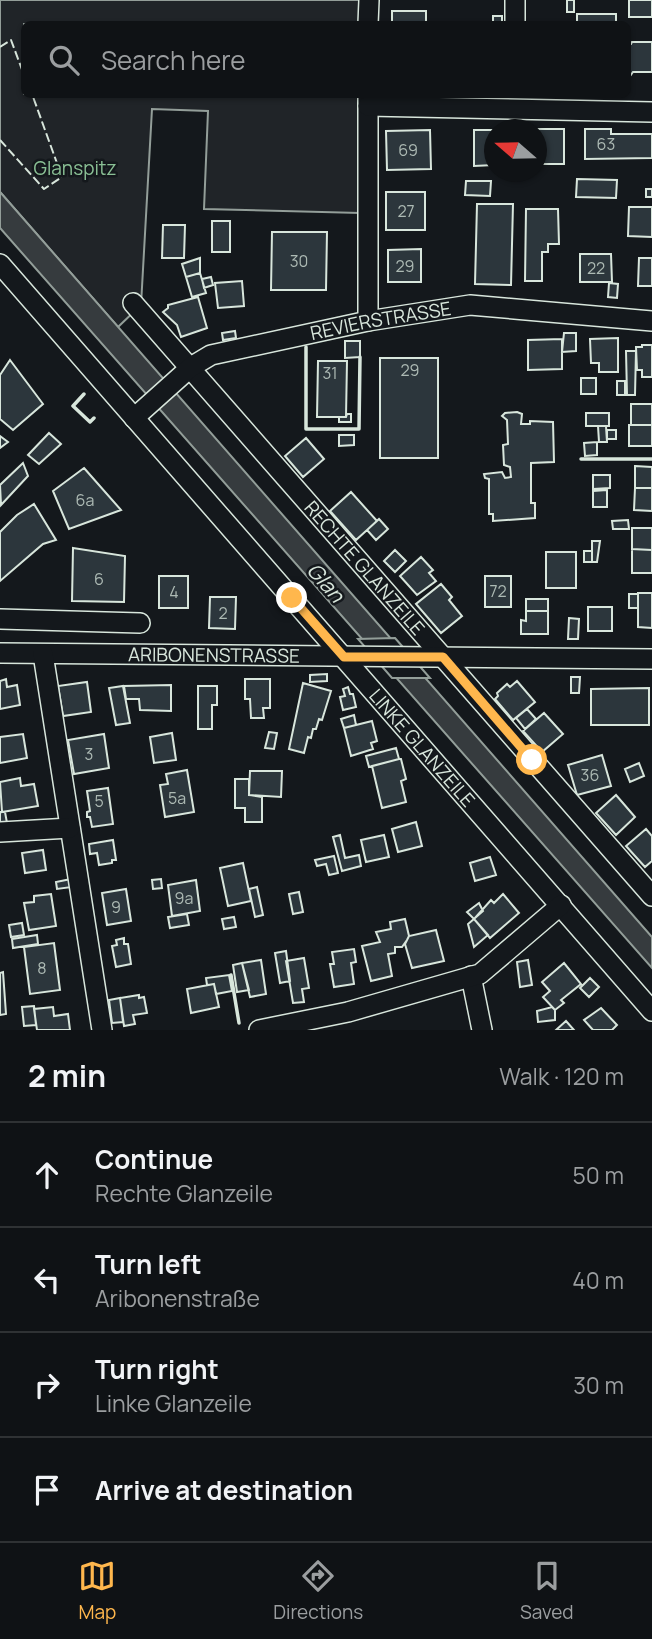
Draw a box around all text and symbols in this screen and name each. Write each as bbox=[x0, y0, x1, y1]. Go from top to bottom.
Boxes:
search box bbox=[21, 21, 631, 98]
icon: search bbox=[45, 41, 83, 79]
text: Search here bbox=[101, 42, 246, 78]
north arrow bbox=[484, 119, 547, 182]
house number: 63 bbox=[597, 133, 615, 155]
house number: 69 bbox=[398, 139, 418, 161]
park label: Glanspitz bbox=[33, 155, 117, 181]
house number: 27 bbox=[397, 200, 415, 222]
house number: 30 bbox=[290, 250, 308, 272]
house number: 29 bbox=[395, 255, 415, 277]
house number: 22 bbox=[587, 257, 605, 279]
street label: REVIERSTRASSE bbox=[308, 295, 453, 346]
house number: 29 bbox=[400, 359, 420, 381]
house number: 31 bbox=[322, 362, 338, 384]
house number: 6a bbox=[76, 489, 94, 511]
street label: RECHTE GLANZEILE bbox=[299, 495, 431, 641]
water label: Glan bbox=[301, 556, 352, 609]
house number: 6 bbox=[94, 568, 104, 590]
house number: 72 bbox=[489, 580, 507, 602]
house number: 4 bbox=[169, 581, 179, 603]
route end bbox=[276, 582, 307, 613]
house number: 2 bbox=[218, 602, 228, 624]
street label: ARIBONENSTRASSE bbox=[128, 641, 300, 669]
street label: LINKE GLANZEILE bbox=[363, 683, 481, 812]
house number: 3 bbox=[85, 743, 93, 765]
route start bbox=[516, 744, 547, 775]
house number: 36 bbox=[581, 764, 599, 786]
house number: 5a bbox=[168, 787, 186, 809]
house number: 5 bbox=[94, 790, 104, 812]
house number: 9a bbox=[175, 887, 193, 909]
house number: 9 bbox=[111, 896, 121, 918]
house number: 8 bbox=[37, 957, 47, 979]
text: 2 min bbox=[28, 1055, 106, 1096]
text: Walk · 120 m bbox=[499, 1060, 624, 1092]
text: Continue bbox=[95, 1141, 213, 1177]
icon: ahead bbox=[28, 1156, 66, 1194]
text: 50 m bbox=[573, 1159, 624, 1191]
text: Rechte Glanzeile bbox=[95, 1177, 273, 1209]
text: Turn left bbox=[95, 1246, 202, 1282]
icon: left bbox=[28, 1261, 66, 1299]
text: 40 m bbox=[572, 1264, 624, 1296]
text: Aribonenstraße bbox=[95, 1282, 260, 1314]
text: Turn right bbox=[95, 1351, 219, 1387]
icon: right bbox=[28, 1366, 66, 1404]
text: 30 m bbox=[573, 1369, 624, 1401]
text: Linke Glanzeile bbox=[95, 1387, 252, 1419]
icon: arrive bbox=[28, 1471, 66, 1509]
text: Arrive at destination bbox=[95, 1472, 353, 1508]
tab: Map bbox=[78, 1557, 116, 1625]
tab: Directions bbox=[273, 1557, 363, 1625]
tab: Saved bbox=[520, 1557, 574, 1625]

